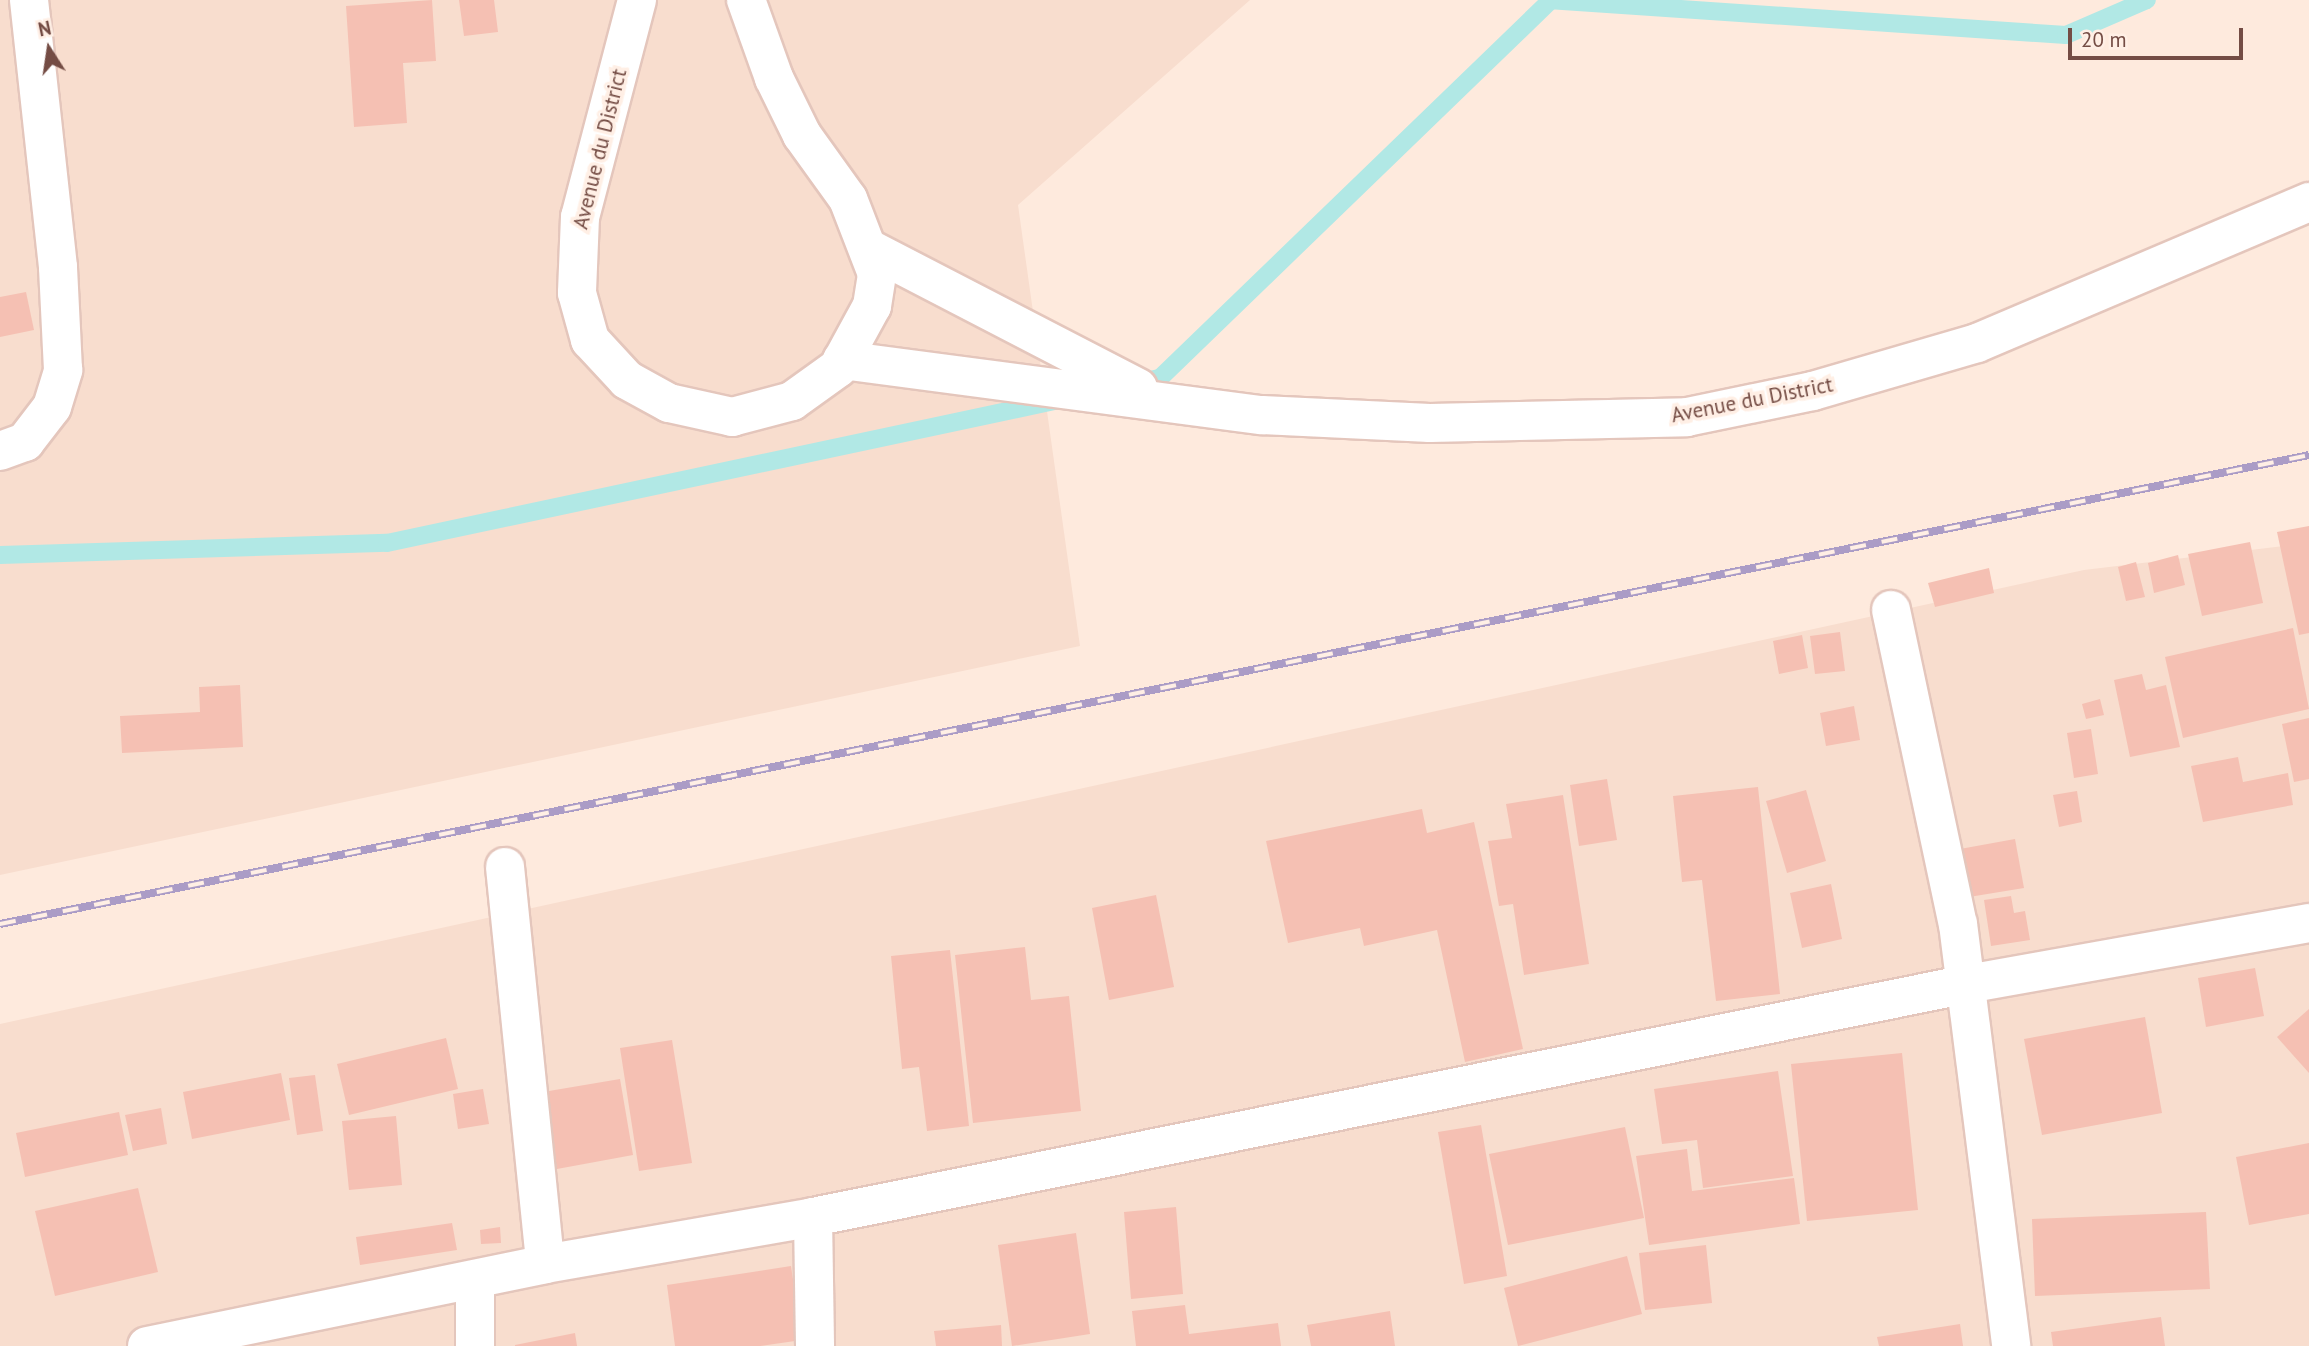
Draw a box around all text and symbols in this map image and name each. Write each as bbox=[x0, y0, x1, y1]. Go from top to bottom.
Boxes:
north arrow bbox=[14, 14, 84, 84]
scale bar bbox=[2071, 14, 2246, 58]
text: N bbox=[36, 15, 53, 41]
text: 20 m bbox=[2081, 26, 2127, 53]
street label: Avenue du District bbox=[568, 66, 632, 232]
street label: Avenue du District bbox=[1669, 372, 1835, 428]

